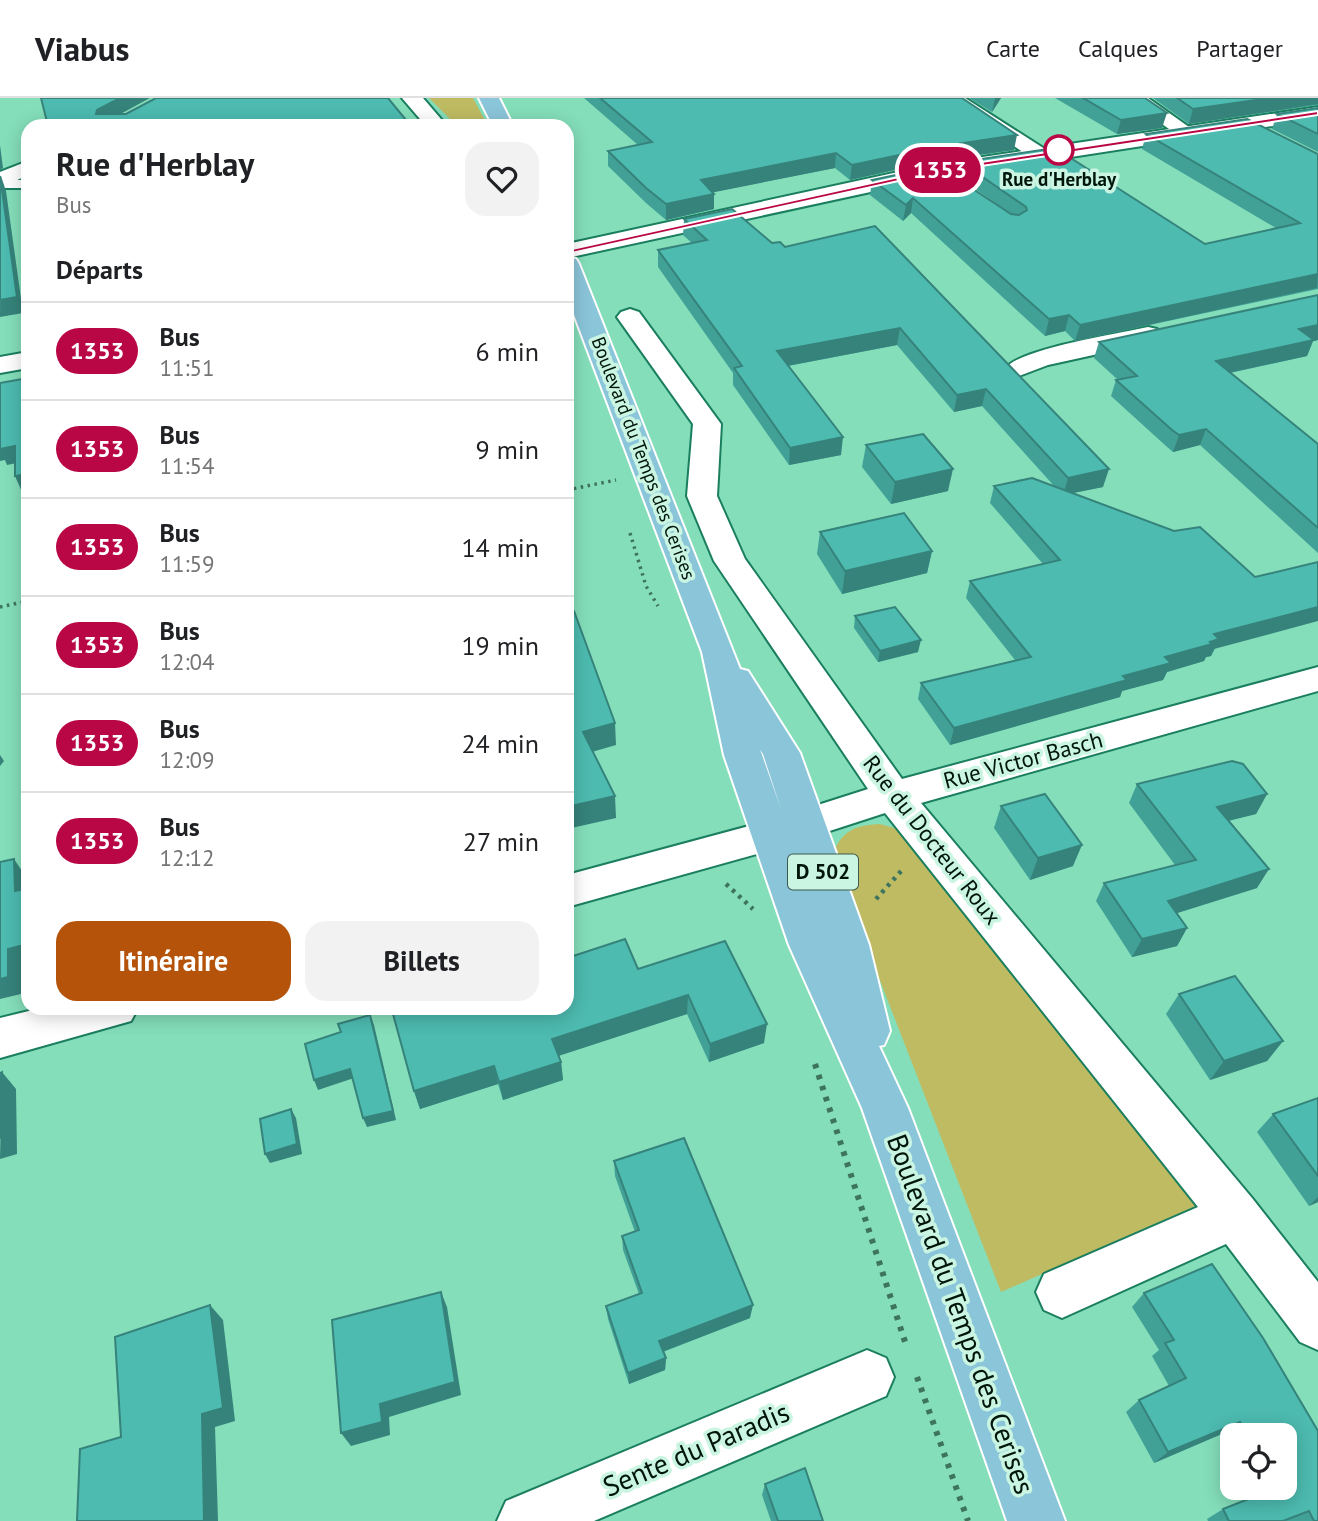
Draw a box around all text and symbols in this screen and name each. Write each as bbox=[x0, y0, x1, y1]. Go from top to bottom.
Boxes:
text: Viabus bbox=[35, 27, 129, 70]
text: Carte bbox=[986, 33, 1040, 64]
text: Calques bbox=[1078, 33, 1158, 64]
text: Partager bbox=[1196, 33, 1283, 64]
marker: Rue d'Herblay bbox=[1044, 135, 1074, 165]
text: Rue d'Herblay bbox=[56, 142, 254, 185]
button: heart bbox=[465, 142, 539, 216]
line badge: 1353 bbox=[891, 147, 989, 193]
text: 1353 bbox=[913, 154, 967, 185]
place label: Rue d'Herblay bbox=[1002, 167, 1117, 191]
text: Bus bbox=[56, 190, 92, 219]
text: Départs bbox=[56, 253, 143, 286]
text: Bus bbox=[159, 320, 200, 353]
street label: Boulevard du Temps des Cerises bbox=[587, 333, 701, 583]
text: 1353 bbox=[70, 335, 124, 366]
text: 6 min bbox=[476, 335, 539, 368]
text: 11:51 bbox=[159, 353, 215, 382]
text: Bus bbox=[159, 418, 200, 451]
text: 1353 bbox=[70, 433, 124, 464]
text: 9 min bbox=[476, 433, 539, 466]
text: 11:54 bbox=[159, 451, 215, 480]
text: Bus bbox=[159, 516, 200, 549]
text: 1353 bbox=[70, 531, 124, 562]
text: 14 min bbox=[461, 531, 539, 564]
text: 11:59 bbox=[159, 549, 215, 578]
text: Bus bbox=[159, 614, 200, 647]
text: 1353 bbox=[70, 629, 124, 660]
text: 19 min bbox=[461, 629, 539, 662]
text: 12:04 bbox=[159, 647, 215, 676]
text: Bus bbox=[159, 712, 200, 745]
street label: Rue Victor Basch bbox=[940, 724, 1106, 795]
text: 1353 bbox=[70, 727, 124, 758]
text: 24 min bbox=[461, 727, 539, 760]
text: 12:09 bbox=[159, 745, 215, 774]
street label: Rue du Docteur Roux bbox=[857, 749, 1008, 930]
text: Bus bbox=[159, 810, 200, 843]
text: 1353 bbox=[70, 825, 124, 856]
text: 27 min bbox=[463, 825, 539, 858]
text: 12:12 bbox=[159, 843, 215, 872]
road number: D 502 bbox=[788, 854, 858, 890]
button: Itinéraire bbox=[56, 921, 291, 1001]
button: Billets bbox=[305, 921, 539, 1001]
street label: Boulevard du Temps des Cerises bbox=[879, 1129, 1044, 1499]
street label: Sente du Paradis bbox=[597, 1393, 795, 1504]
map controls bbox=[1220, 1423, 1297, 1500]
button: locate bbox=[1220, 1423, 1297, 1500]

